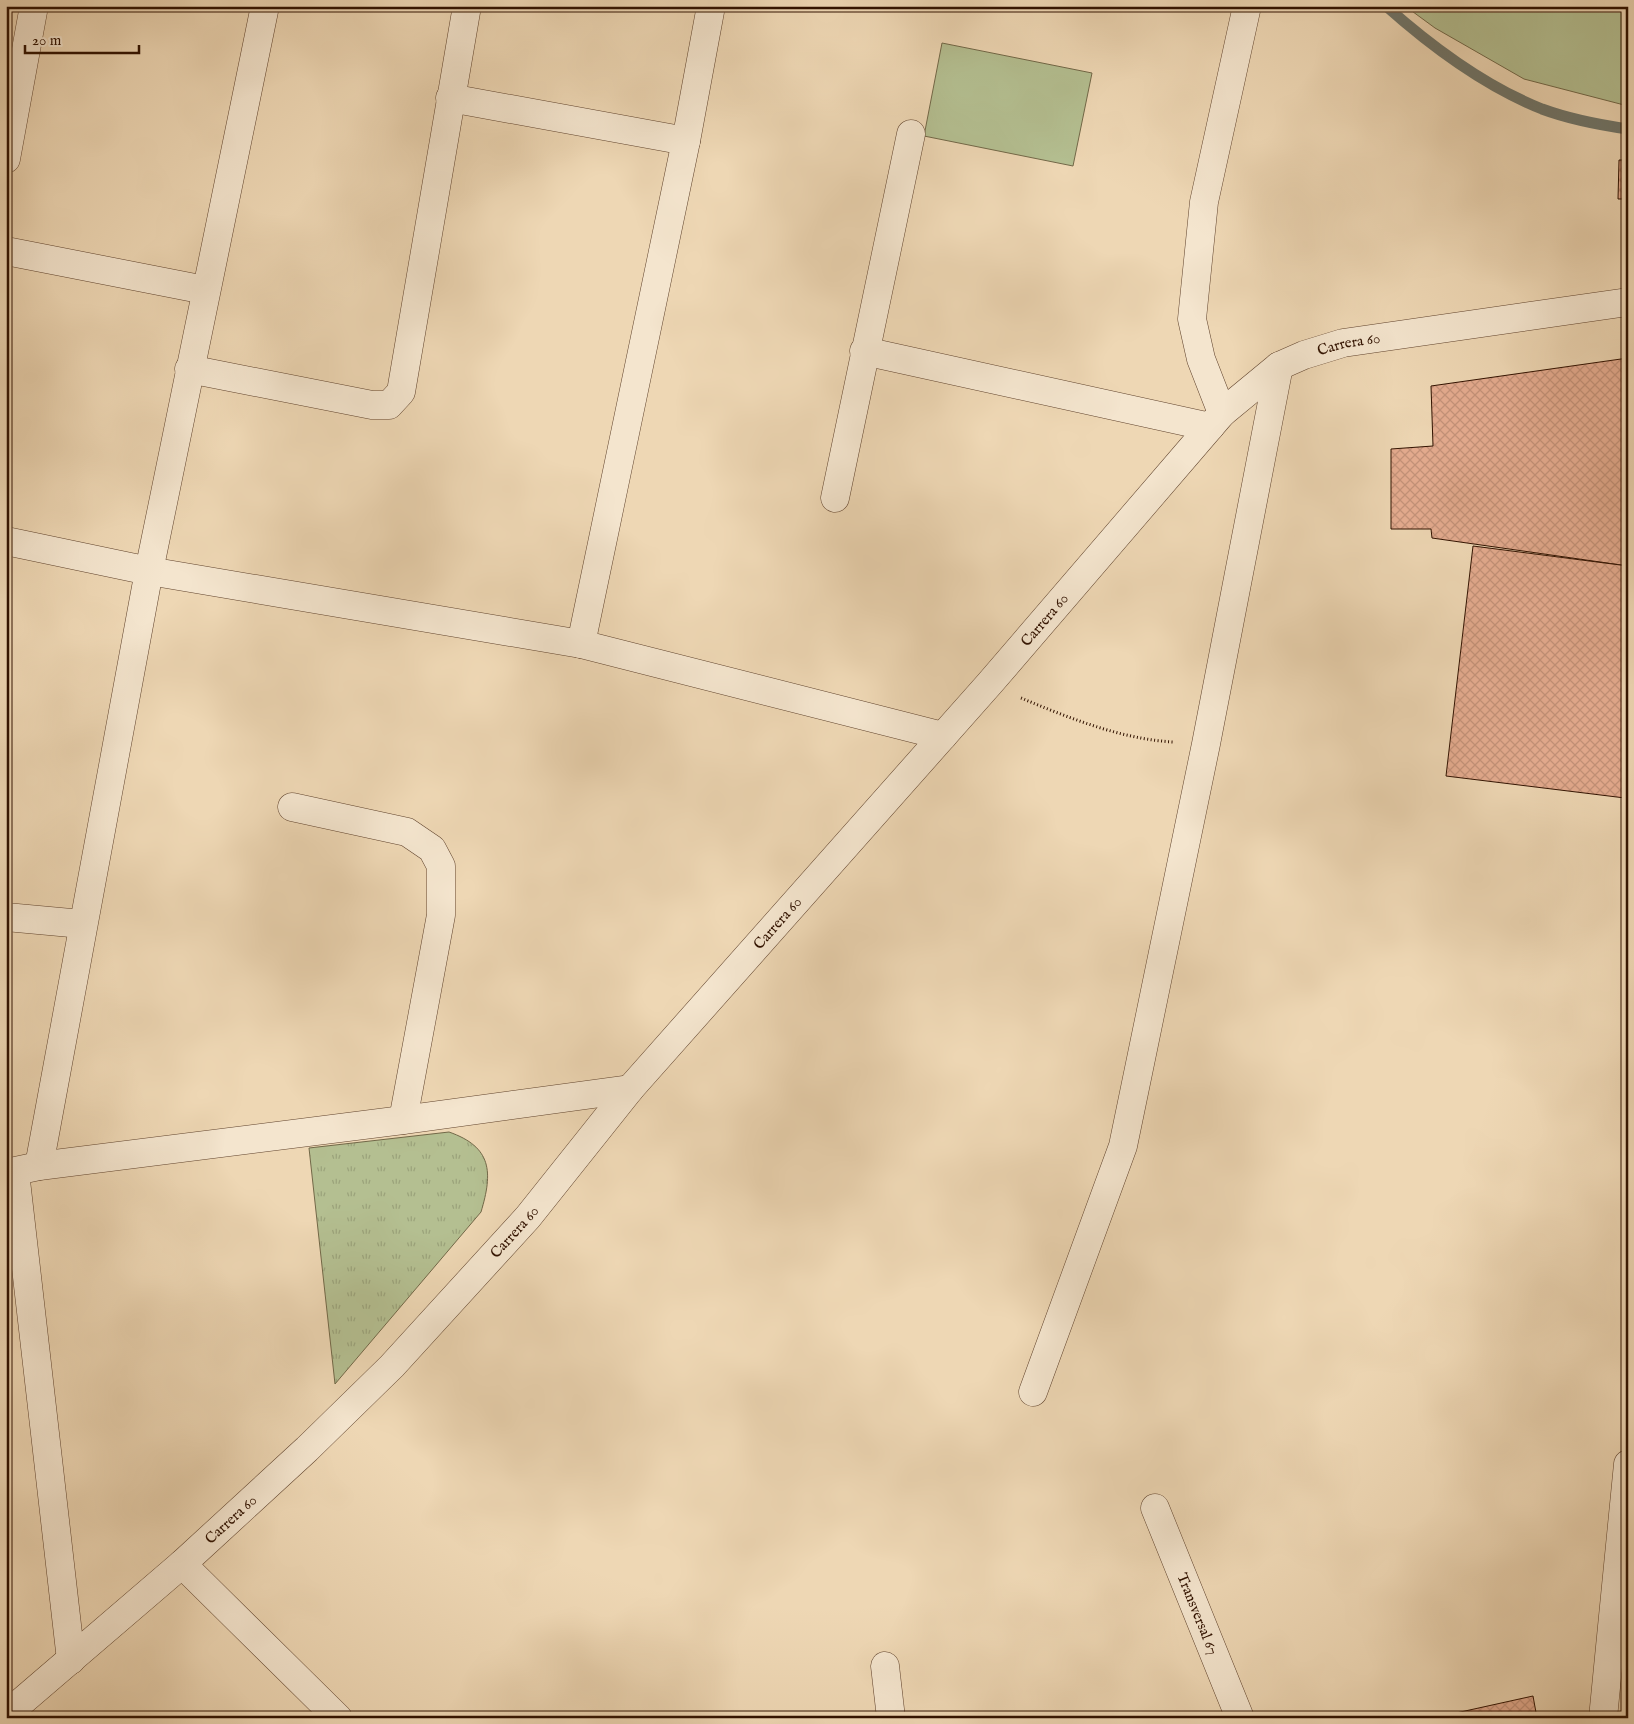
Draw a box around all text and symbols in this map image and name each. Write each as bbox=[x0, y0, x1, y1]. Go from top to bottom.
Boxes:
scale bar bbox=[25, 22, 139, 54]
text: 20 m bbox=[32, 31, 62, 50]
street label: Carrera 60 bbox=[1315, 328, 1381, 360]
street label: Carrera 60 bbox=[1016, 589, 1072, 650]
street label: Carrera 60 bbox=[749, 893, 806, 953]
street label: Carrera 60 bbox=[486, 1202, 543, 1262]
street label: Carrera 60 bbox=[201, 1491, 261, 1548]
street label: Transversal 67 bbox=[1173, 1570, 1223, 1657]

